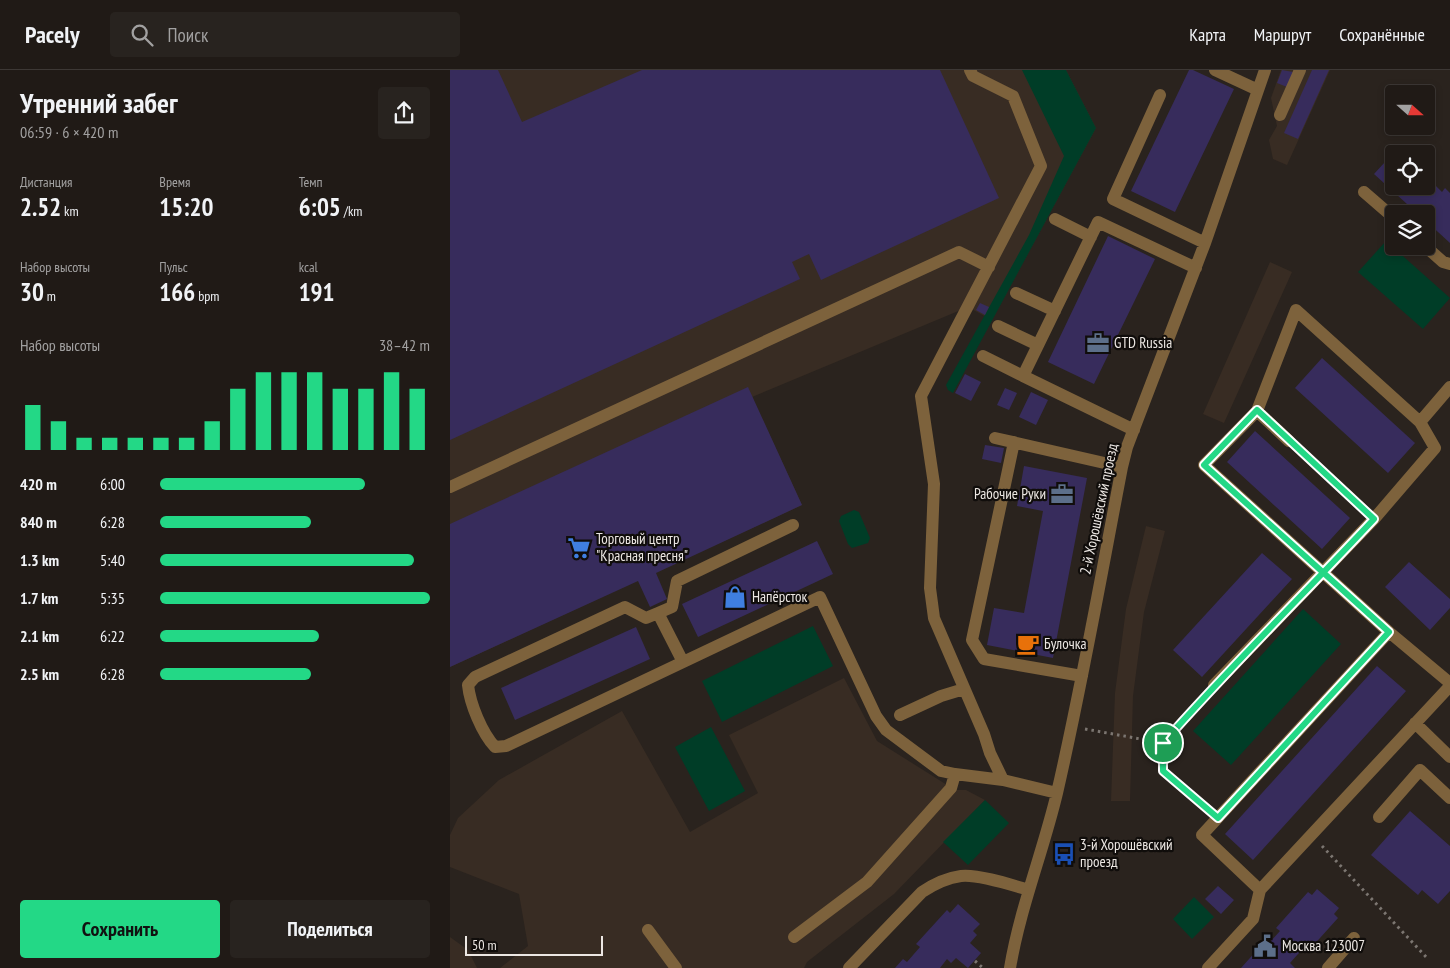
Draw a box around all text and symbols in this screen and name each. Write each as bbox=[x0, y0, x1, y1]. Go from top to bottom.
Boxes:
search box bbox=[110, 12, 460, 57]
text: Pacely bbox=[25, 19, 80, 50]
icon: search bbox=[128, 21, 156, 49]
text: Поиск bbox=[168, 23, 208, 47]
text: Карта bbox=[1189, 23, 1226, 46]
text: Маршрут bbox=[1254, 23, 1311, 46]
text: Сохранённые bbox=[1339, 23, 1425, 46]
text: Утренний забег bbox=[20, 84, 178, 121]
north arrow bbox=[1385, 85, 1435, 135]
map controls bbox=[1385, 85, 1435, 255]
button: share bbox=[378, 87, 430, 139]
text: 06:59 · 6 × 420 m bbox=[20, 122, 118, 142]
button: locate bbox=[1385, 145, 1435, 195]
text: Дистанция bbox=[20, 173, 73, 191]
text: Время bbox=[159, 173, 191, 191]
text: Темп bbox=[299, 173, 323, 191]
text: 2.52 bbox=[20, 191, 61, 223]
text: 15:20 bbox=[159, 191, 213, 223]
text: 6:05 bbox=[299, 191, 341, 223]
text: km bbox=[61, 202, 79, 220]
text: /km bbox=[341, 202, 362, 220]
button: layers bbox=[1385, 205, 1435, 255]
text: Набор высоты bbox=[20, 258, 90, 276]
text: Пульс bbox=[159, 258, 188, 276]
text: kcal bbox=[299, 258, 318, 276]
text: 30 bbox=[20, 276, 44, 308]
text: 166 bbox=[159, 276, 195, 308]
text: 191 bbox=[299, 276, 335, 308]
text: m bbox=[44, 287, 56, 305]
text: bpm bbox=[195, 287, 219, 305]
office icon: GTD Russia bbox=[1085, 330, 1111, 356]
place label: GTD Russia bbox=[1114, 333, 1172, 352]
text: Набор высоты bbox=[20, 335, 100, 355]
text: 38–42 m bbox=[379, 335, 430, 355]
street label: 2-й Хорошёвский проезд bbox=[1075, 441, 1122, 576]
text: 420 m bbox=[20, 474, 57, 494]
text: 6:00 bbox=[100, 474, 125, 494]
office icon: Рабочие Руки bbox=[1049, 481, 1075, 507]
place label: Рабочие Руки bbox=[974, 484, 1046, 503]
text: 840 m bbox=[20, 512, 57, 532]
text: 6:28 bbox=[100, 512, 125, 532]
place label: Торговый центр "Красная пресня" bbox=[596, 529, 688, 565]
supermarket icon: Торговый центр "Красная пресня" bbox=[566, 535, 592, 561]
text: 1.3 km bbox=[20, 550, 59, 570]
text: 5:40 bbox=[100, 550, 125, 570]
shop icon: Напёрсток bbox=[722, 584, 748, 610]
place label: Напёрсток bbox=[752, 587, 808, 606]
text: 1.7 km bbox=[20, 588, 58, 608]
text: 5:35 bbox=[100, 588, 125, 608]
text: 2.1 km bbox=[20, 626, 59, 646]
text: 6:22 bbox=[100, 626, 125, 646]
cafe icon: Булочка bbox=[1015, 631, 1041, 657]
place label: Булочка bbox=[1044, 634, 1086, 653]
text: 2.5 km bbox=[20, 664, 59, 684]
text: 6:28 bbox=[100, 664, 125, 684]
pin bbox=[1142, 722, 1184, 764]
icon: arrive bbox=[1149, 729, 1177, 757]
place label: 3-й Хорошёвский проезд bbox=[1080, 835, 1173, 871]
bus stop icon: 3-й Хорошёвский проезд bbox=[1051, 841, 1077, 867]
button: Сохранить bbox=[20, 900, 220, 958]
button: Поделиться bbox=[230, 900, 430, 958]
scale bar bbox=[465, 933, 602, 956]
public building icon: Москва 123007 bbox=[1252, 933, 1278, 959]
text: 50 m bbox=[472, 936, 497, 954]
place label: Москва 123007 bbox=[1282, 936, 1365, 955]

